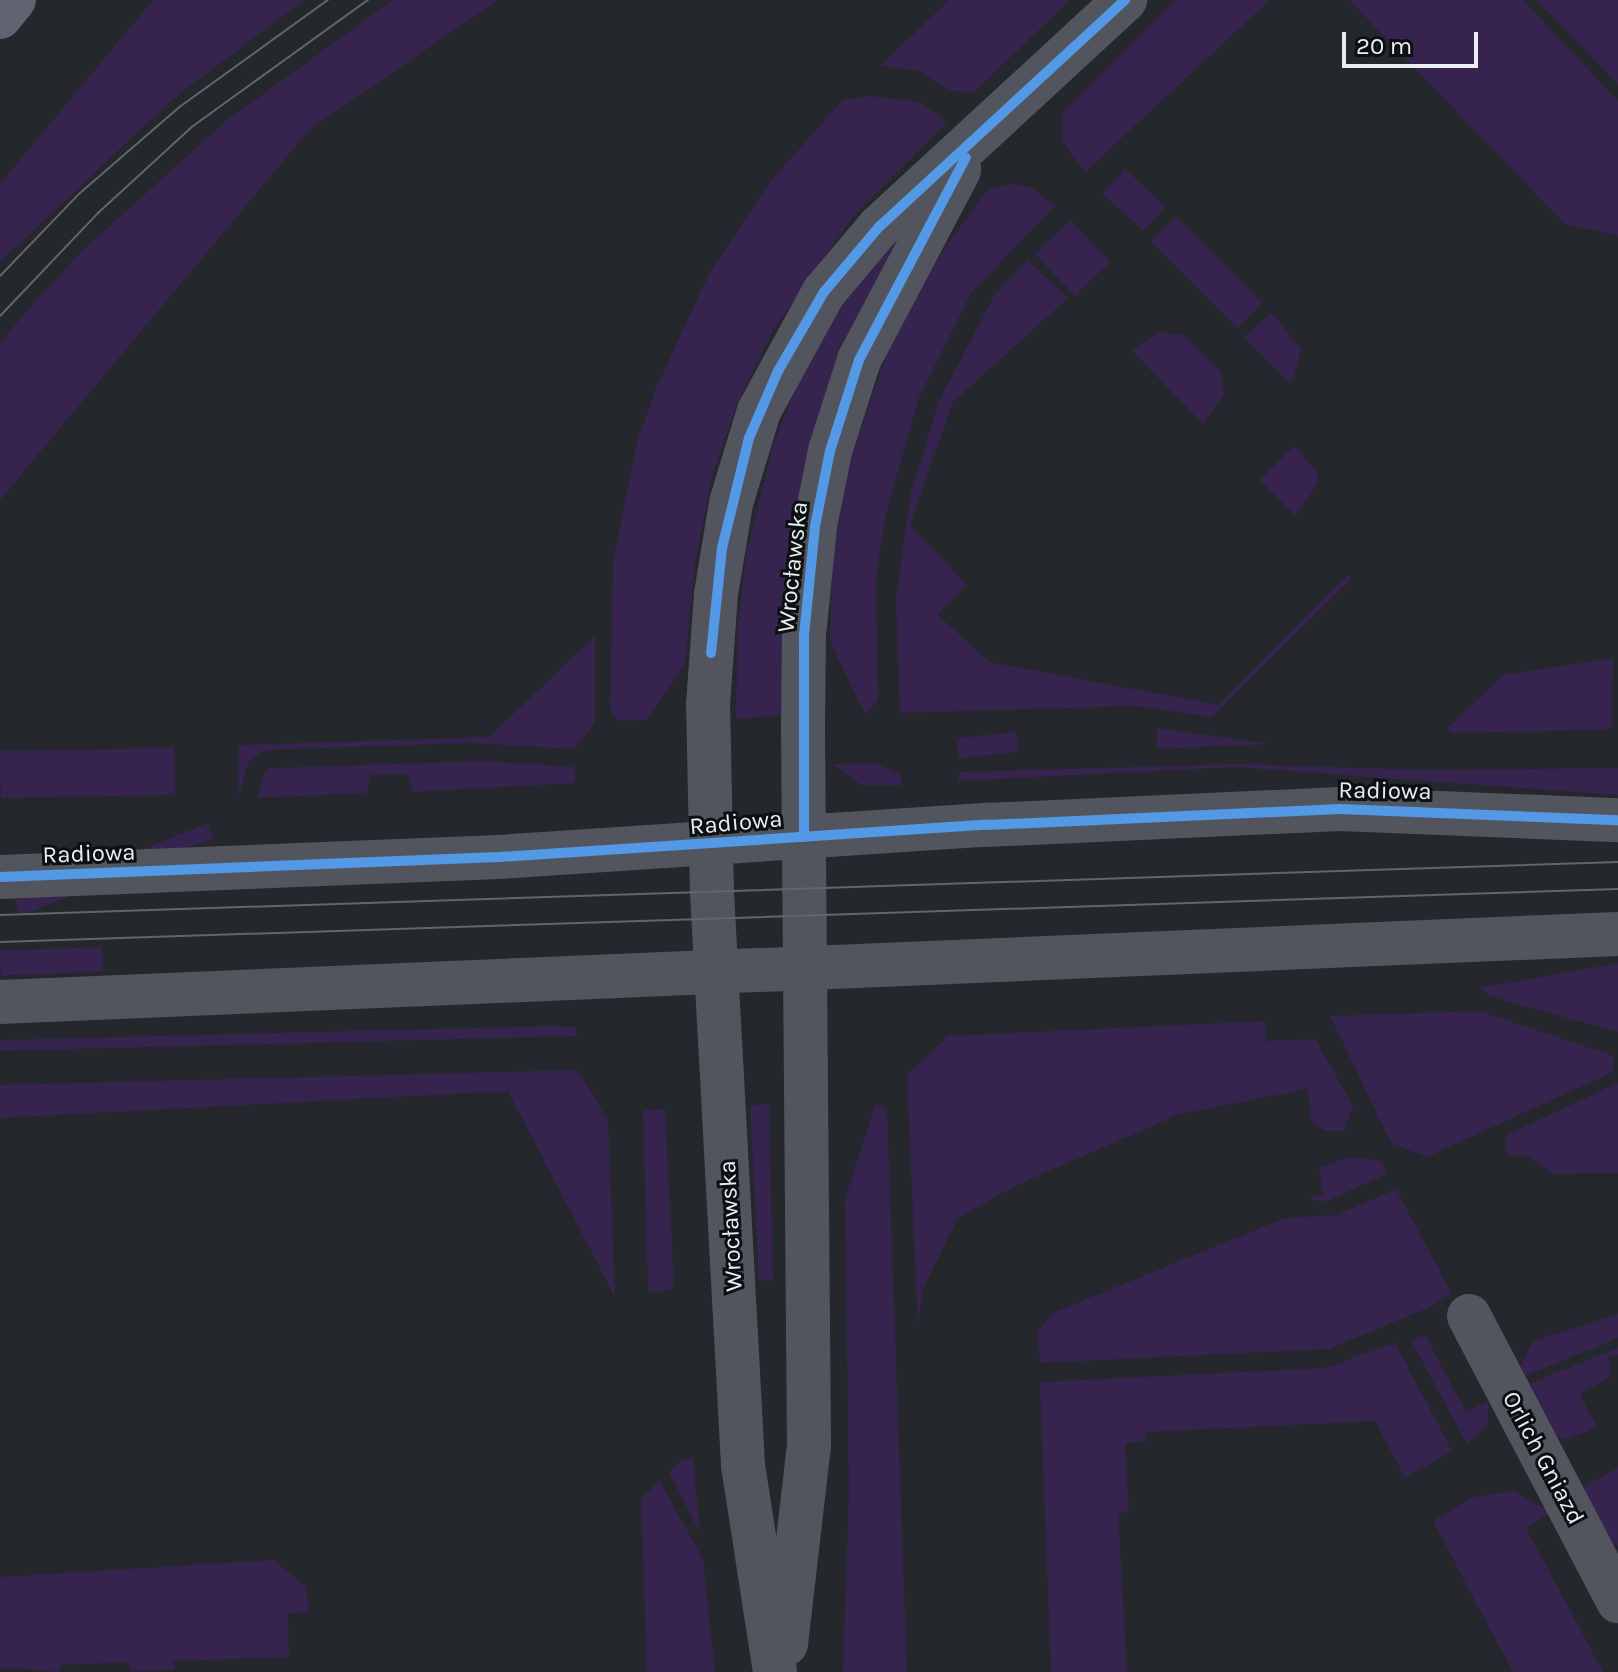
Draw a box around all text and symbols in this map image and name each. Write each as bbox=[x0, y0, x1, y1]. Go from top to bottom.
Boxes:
scale bar bbox=[1346, 16, 1482, 66]
text: 20 m bbox=[1356, 32, 1412, 60]
street label: Wrocławska bbox=[772, 500, 814, 634]
street label: Radiowa bbox=[1338, 776, 1432, 806]
street label: Radiowa bbox=[688, 805, 784, 841]
street label: Radiowa bbox=[42, 838, 136, 870]
street label: Wrocławska bbox=[713, 1160, 749, 1292]
street label: Orlich Gniazd bbox=[1496, 1387, 1590, 1529]

